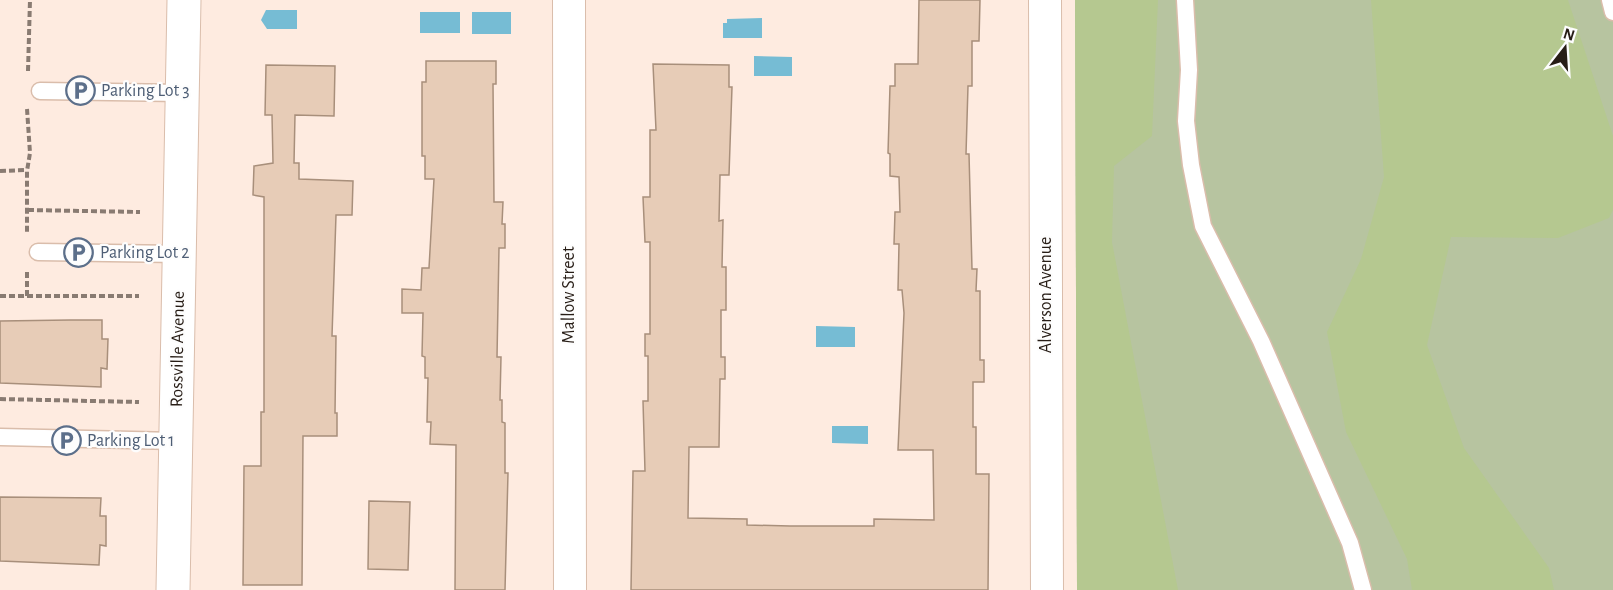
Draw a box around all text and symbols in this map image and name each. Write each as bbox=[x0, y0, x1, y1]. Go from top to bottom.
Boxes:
north arrow bbox=[1535, 18, 1595, 78]
text: N bbox=[1561, 25, 1577, 44]
parking icon: Parking Lot 3 bbox=[64, 75, 96, 107]
place label: Parking Lot 3 bbox=[101, 82, 190, 100]
parking icon: Parking Lot 2 bbox=[63, 237, 95, 269]
street label: Alverson Avenue bbox=[1037, 237, 1055, 353]
place label: Parking Lot 2 bbox=[100, 244, 189, 262]
street label: Mallow Street bbox=[560, 246, 578, 344]
street label: Rossville Avenue bbox=[168, 291, 188, 407]
parking icon: Parking Lot 1 bbox=[50, 425, 82, 457]
place label: Parking Lot 1 bbox=[87, 432, 174, 450]

